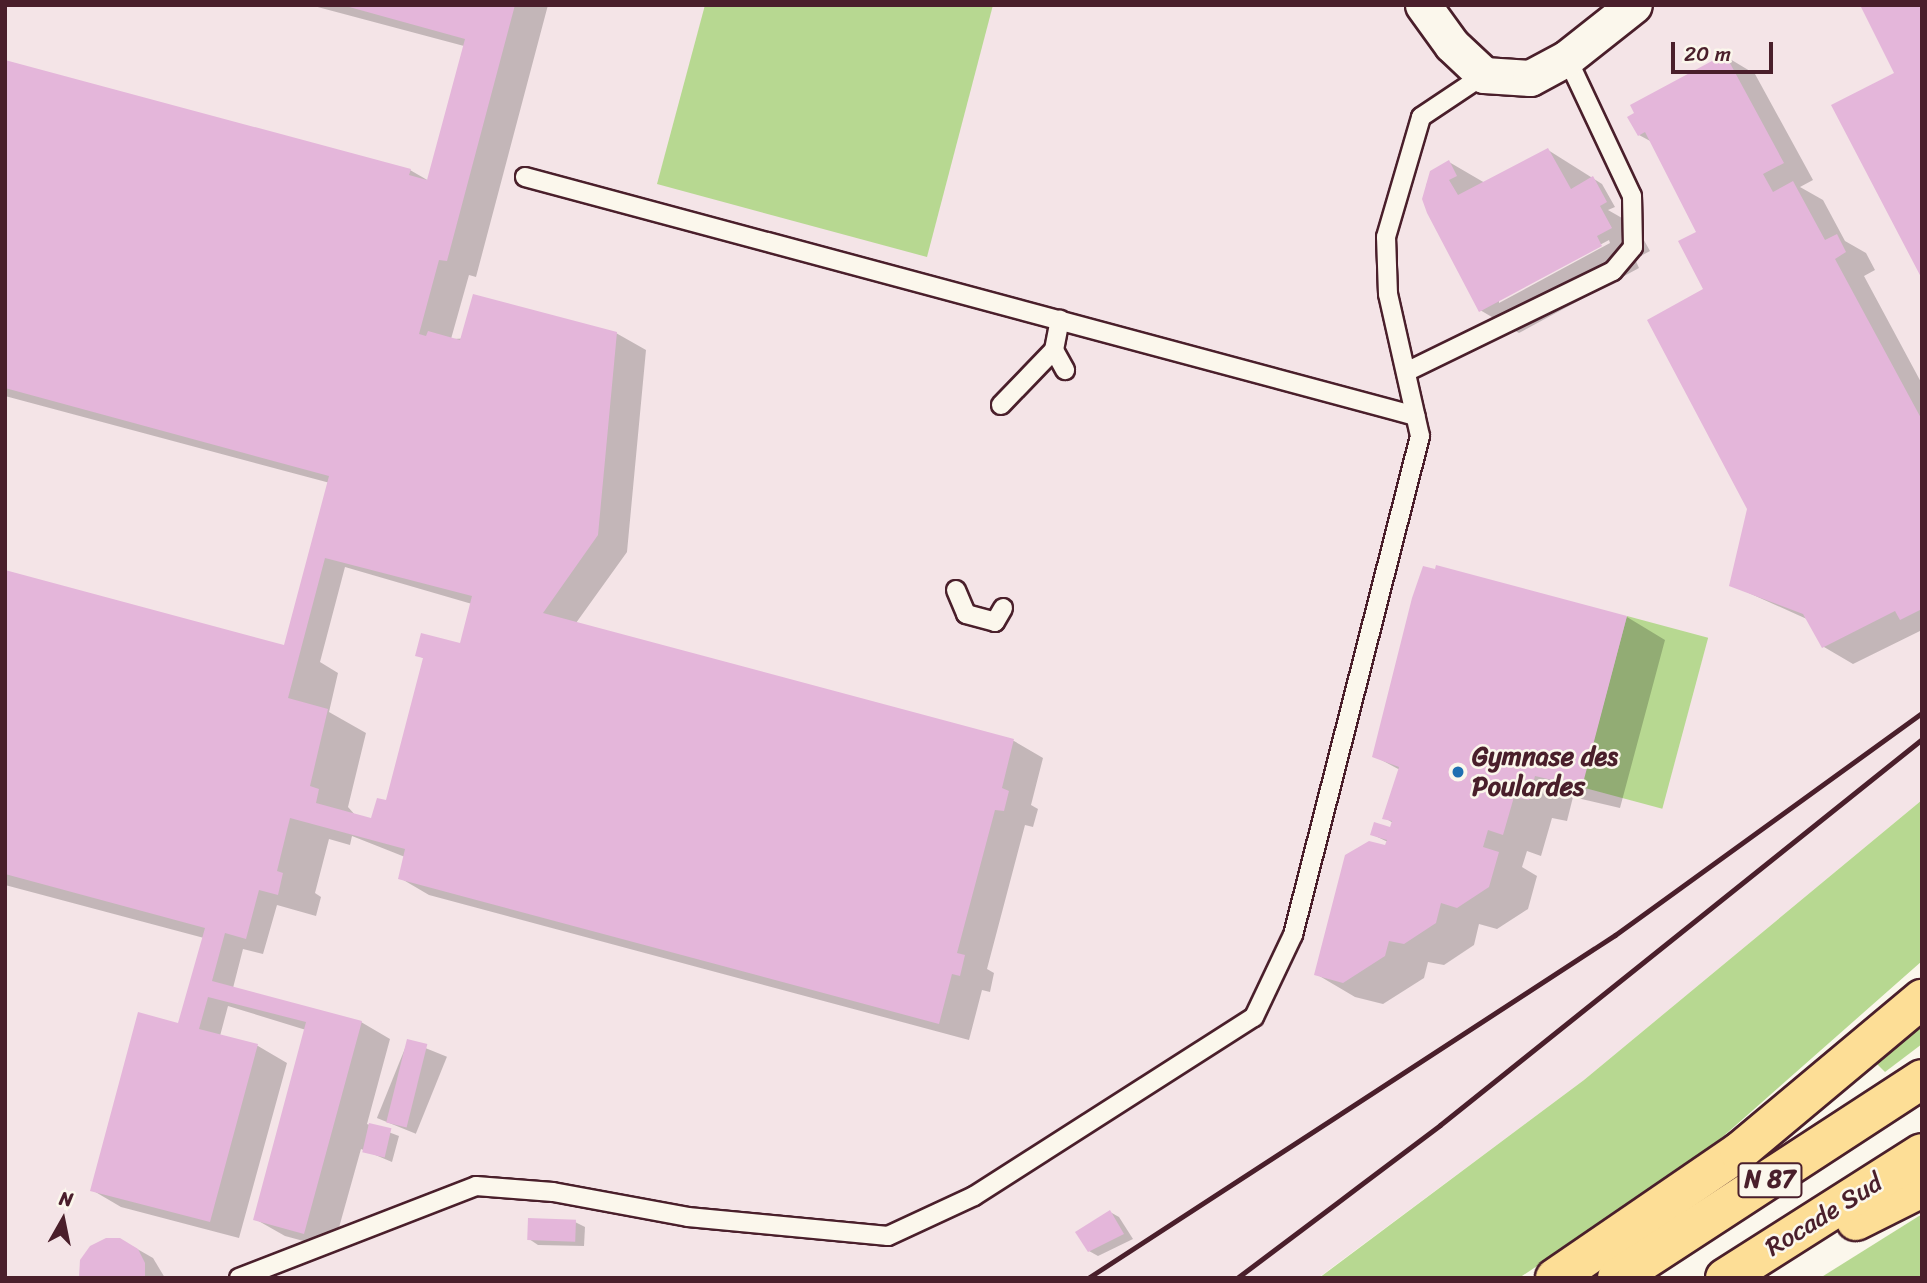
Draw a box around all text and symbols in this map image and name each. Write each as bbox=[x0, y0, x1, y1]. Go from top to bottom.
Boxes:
scale bar bbox=[1675, 28, 1776, 72]
text: 20 m bbox=[1684, 35, 1731, 73]
place label: Gymnase des Poulardes bbox=[1472, 741, 1620, 802]
marker: Gymnase des Poulardes bbox=[1450, 764, 1466, 780]
road number: N 87 bbox=[1737, 1160, 1803, 1200]
street label: Rocade Sud bbox=[1760, 1167, 1888, 1263]
text: N bbox=[57, 1181, 75, 1216]
north arrow bbox=[28, 1185, 98, 1255]

